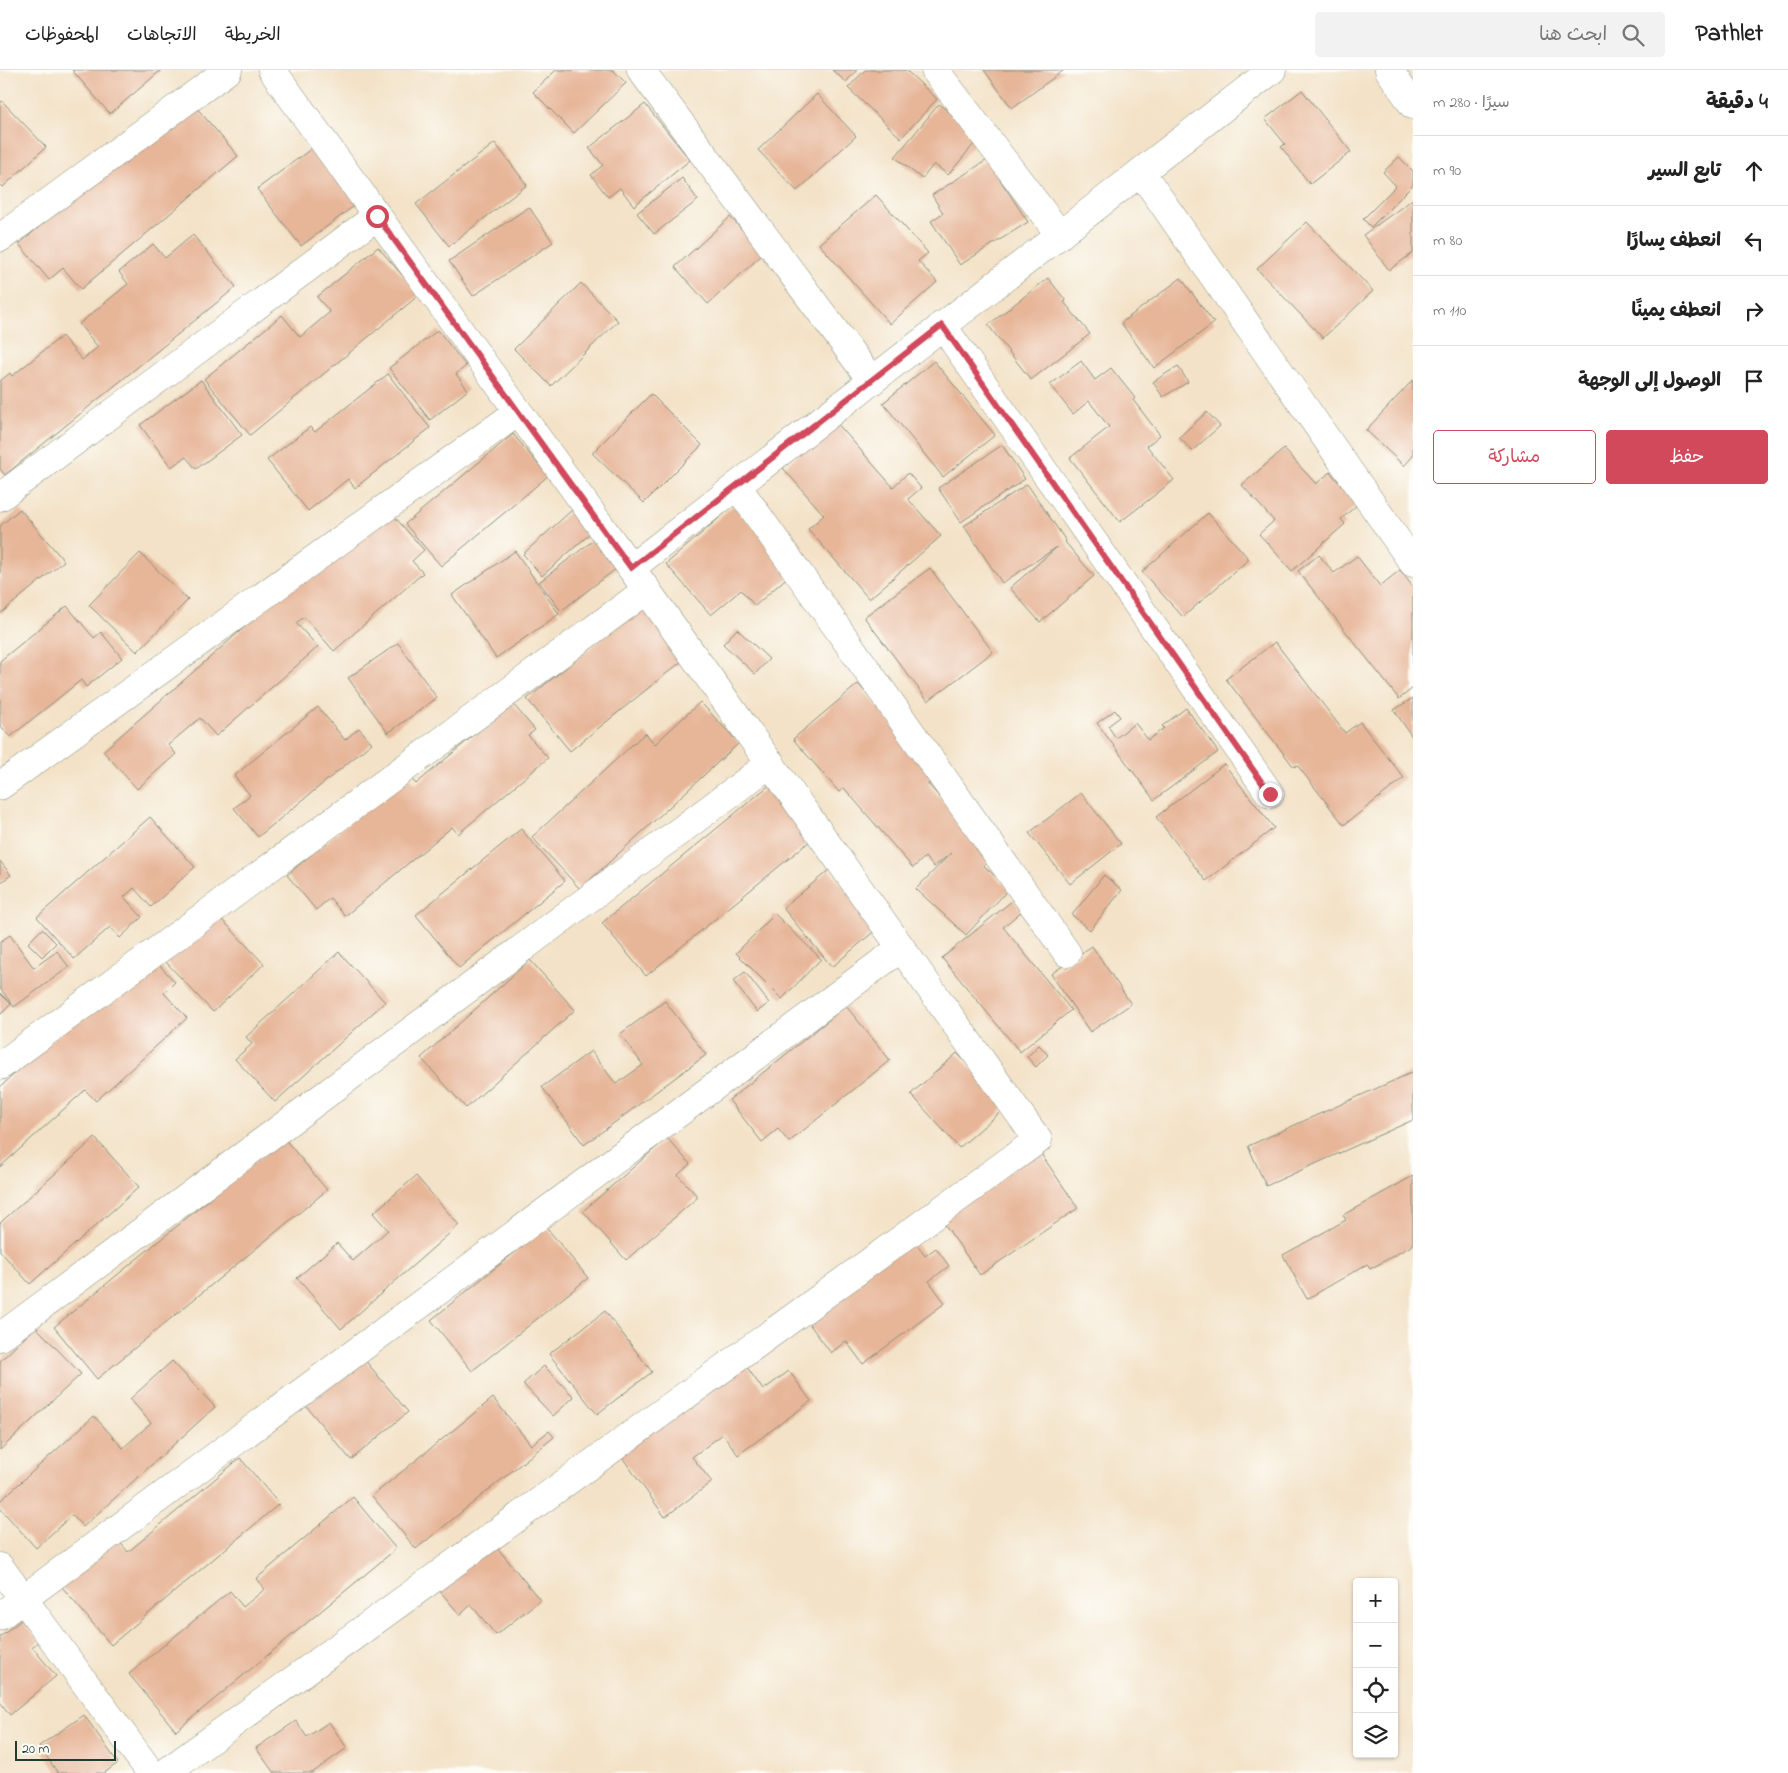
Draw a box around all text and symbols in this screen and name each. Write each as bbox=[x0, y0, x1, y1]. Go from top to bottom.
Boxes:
search box bbox=[1315, 12, 1665, 57]
text: Pathlet bbox=[1695, 17, 1763, 52]
icon: search bbox=[1619, 21, 1647, 49]
text: ابحث هنا bbox=[1539, 22, 1607, 49]
text: المحفوظات bbox=[25, 23, 99, 49]
text: الاتجاهات bbox=[127, 23, 197, 49]
text: الخريطة bbox=[225, 23, 281, 49]
text: 4 دقيقة bbox=[1706, 88, 1768, 118]
text: سيرًا · 280 m bbox=[1433, 91, 1510, 115]
icon: ahead bbox=[1740, 157, 1768, 185]
text: تابع السير bbox=[1649, 158, 1721, 185]
text: 90 m bbox=[1433, 159, 1461, 183]
route start bbox=[366, 205, 389, 228]
icon: left bbox=[1740, 227, 1768, 255]
text: انعطف يسارًا bbox=[1626, 228, 1721, 255]
text: 80 m bbox=[1433, 229, 1462, 253]
icon: right bbox=[1740, 297, 1768, 325]
text: انعطف يمينًا bbox=[1631, 298, 1721, 325]
text: 110 m bbox=[1433, 299, 1467, 323]
icon: arrive bbox=[1740, 367, 1768, 395]
text: الوصول إلى الوجهة bbox=[1578, 368, 1721, 395]
button: مشاركة bbox=[1433, 430, 1596, 484]
button: حفظ bbox=[1606, 430, 1768, 484]
route end bbox=[1259, 783, 1282, 806]
map controls bbox=[1353, 1578, 1398, 1758]
button: + bbox=[1353, 1578, 1398, 1623]
button: − bbox=[1353, 1623, 1398, 1668]
button: locate bbox=[1353, 1668, 1398, 1713]
button: layers bbox=[1353, 1713, 1398, 1758]
scale bar bbox=[15, 1738, 116, 1761]
text: 20 m bbox=[22, 1739, 49, 1760]

